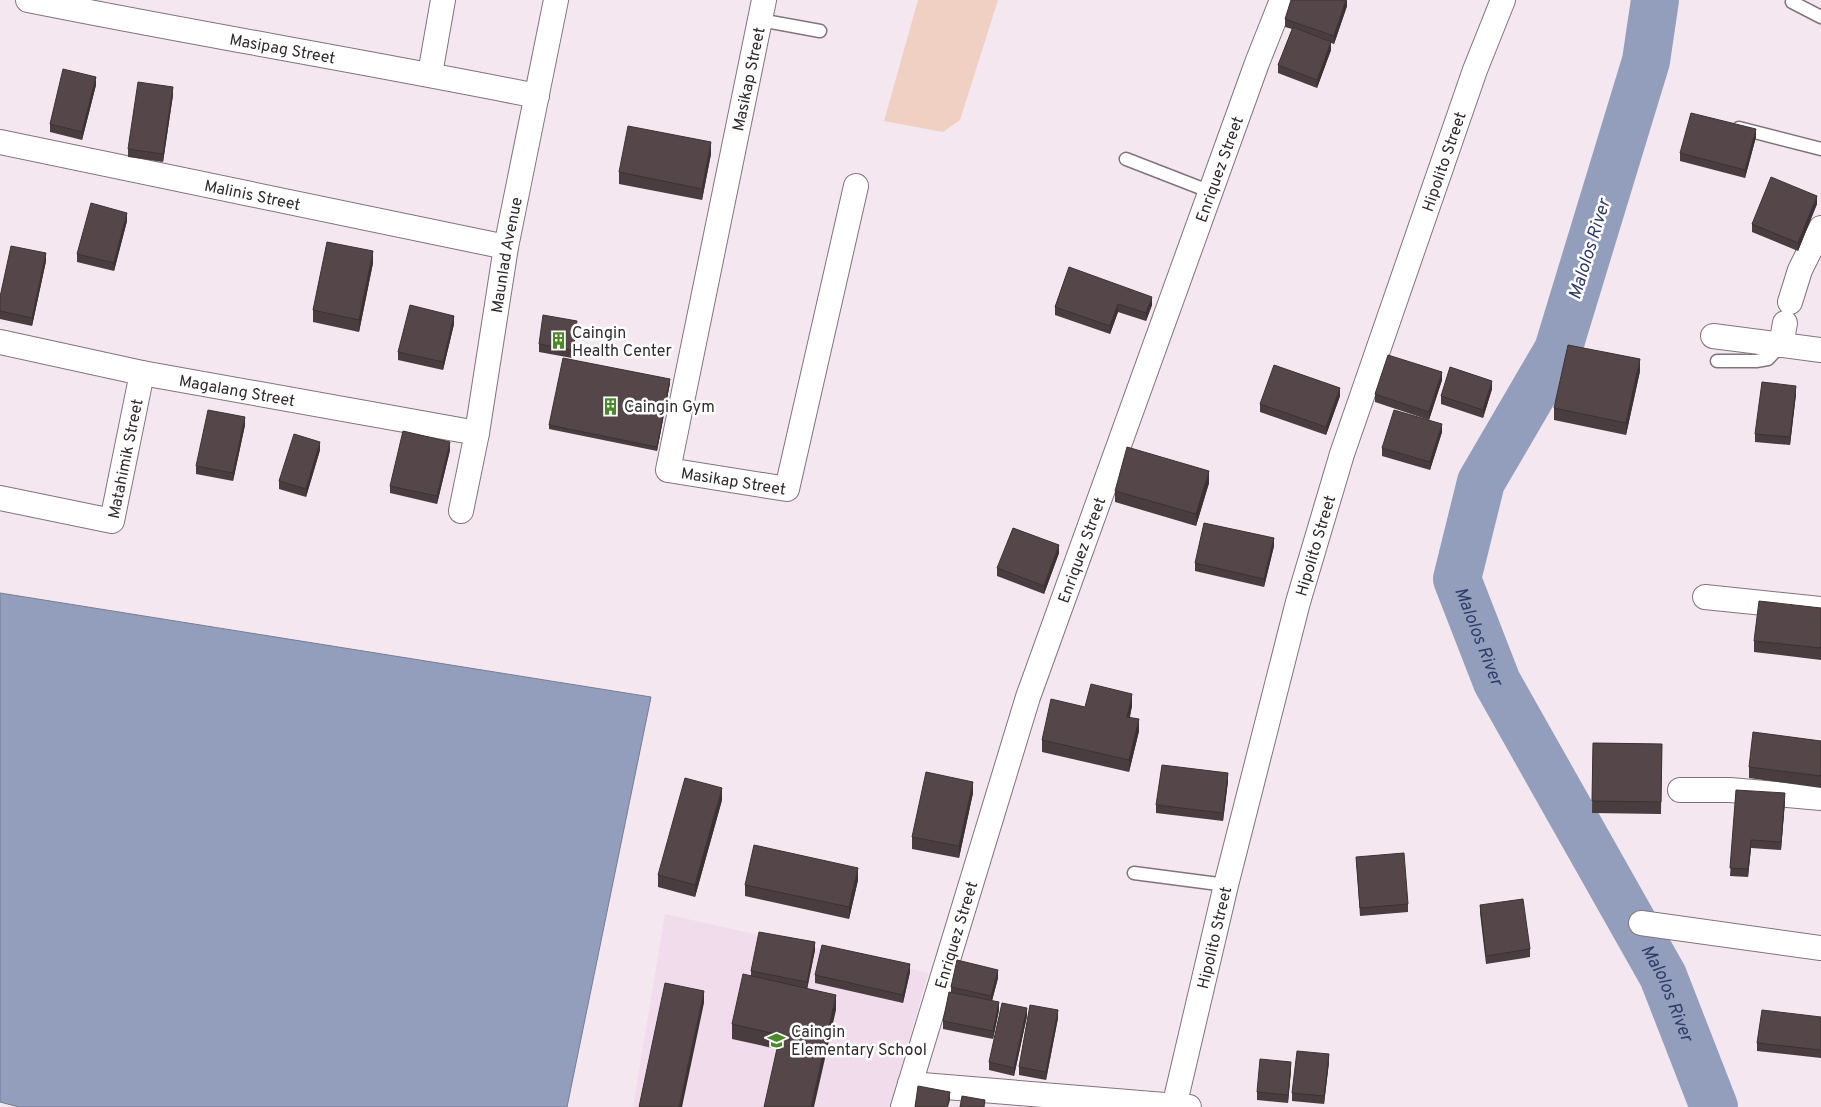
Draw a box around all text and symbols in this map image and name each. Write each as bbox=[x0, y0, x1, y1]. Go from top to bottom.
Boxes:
street label: Masikap Street bbox=[729, 26, 771, 133]
street label: Masipag Street bbox=[228, 31, 337, 69]
street label: Hipolito Street bbox=[1419, 109, 1472, 215]
street label: Enriquez Street bbox=[1192, 114, 1249, 225]
street label: Malinis Street bbox=[202, 177, 302, 216]
water label: Malolos River bbox=[1564, 194, 1617, 302]
street label: Maunlad Avenue bbox=[488, 196, 528, 315]
place label: Caingin Health Center bbox=[572, 324, 672, 362]
building icon: Caingin Health Center bbox=[548, 331, 568, 351]
street label: Magalang Street bbox=[177, 372, 296, 412]
building icon: Caingin Gym bbox=[600, 396, 620, 416]
street label: Matahimik Street bbox=[105, 397, 149, 521]
place label: Caingin Gym bbox=[624, 398, 715, 418]
street label: Masikap Street bbox=[679, 464, 787, 501]
street label: Hipolito Street bbox=[1292, 493, 1341, 599]
street label: Enriquez Street bbox=[1055, 495, 1111, 606]
water label: Malolos River bbox=[1448, 584, 1508, 691]
street label: Enriquez Street bbox=[932, 879, 983, 992]
street label: Hipolito Street bbox=[1194, 885, 1237, 991]
water label: Malolos River bbox=[1635, 941, 1698, 1047]
place label: Caingin Elementary School bbox=[791, 1023, 927, 1061]
school or university icon: Caingin Elementary School bbox=[767, 1030, 787, 1050]

